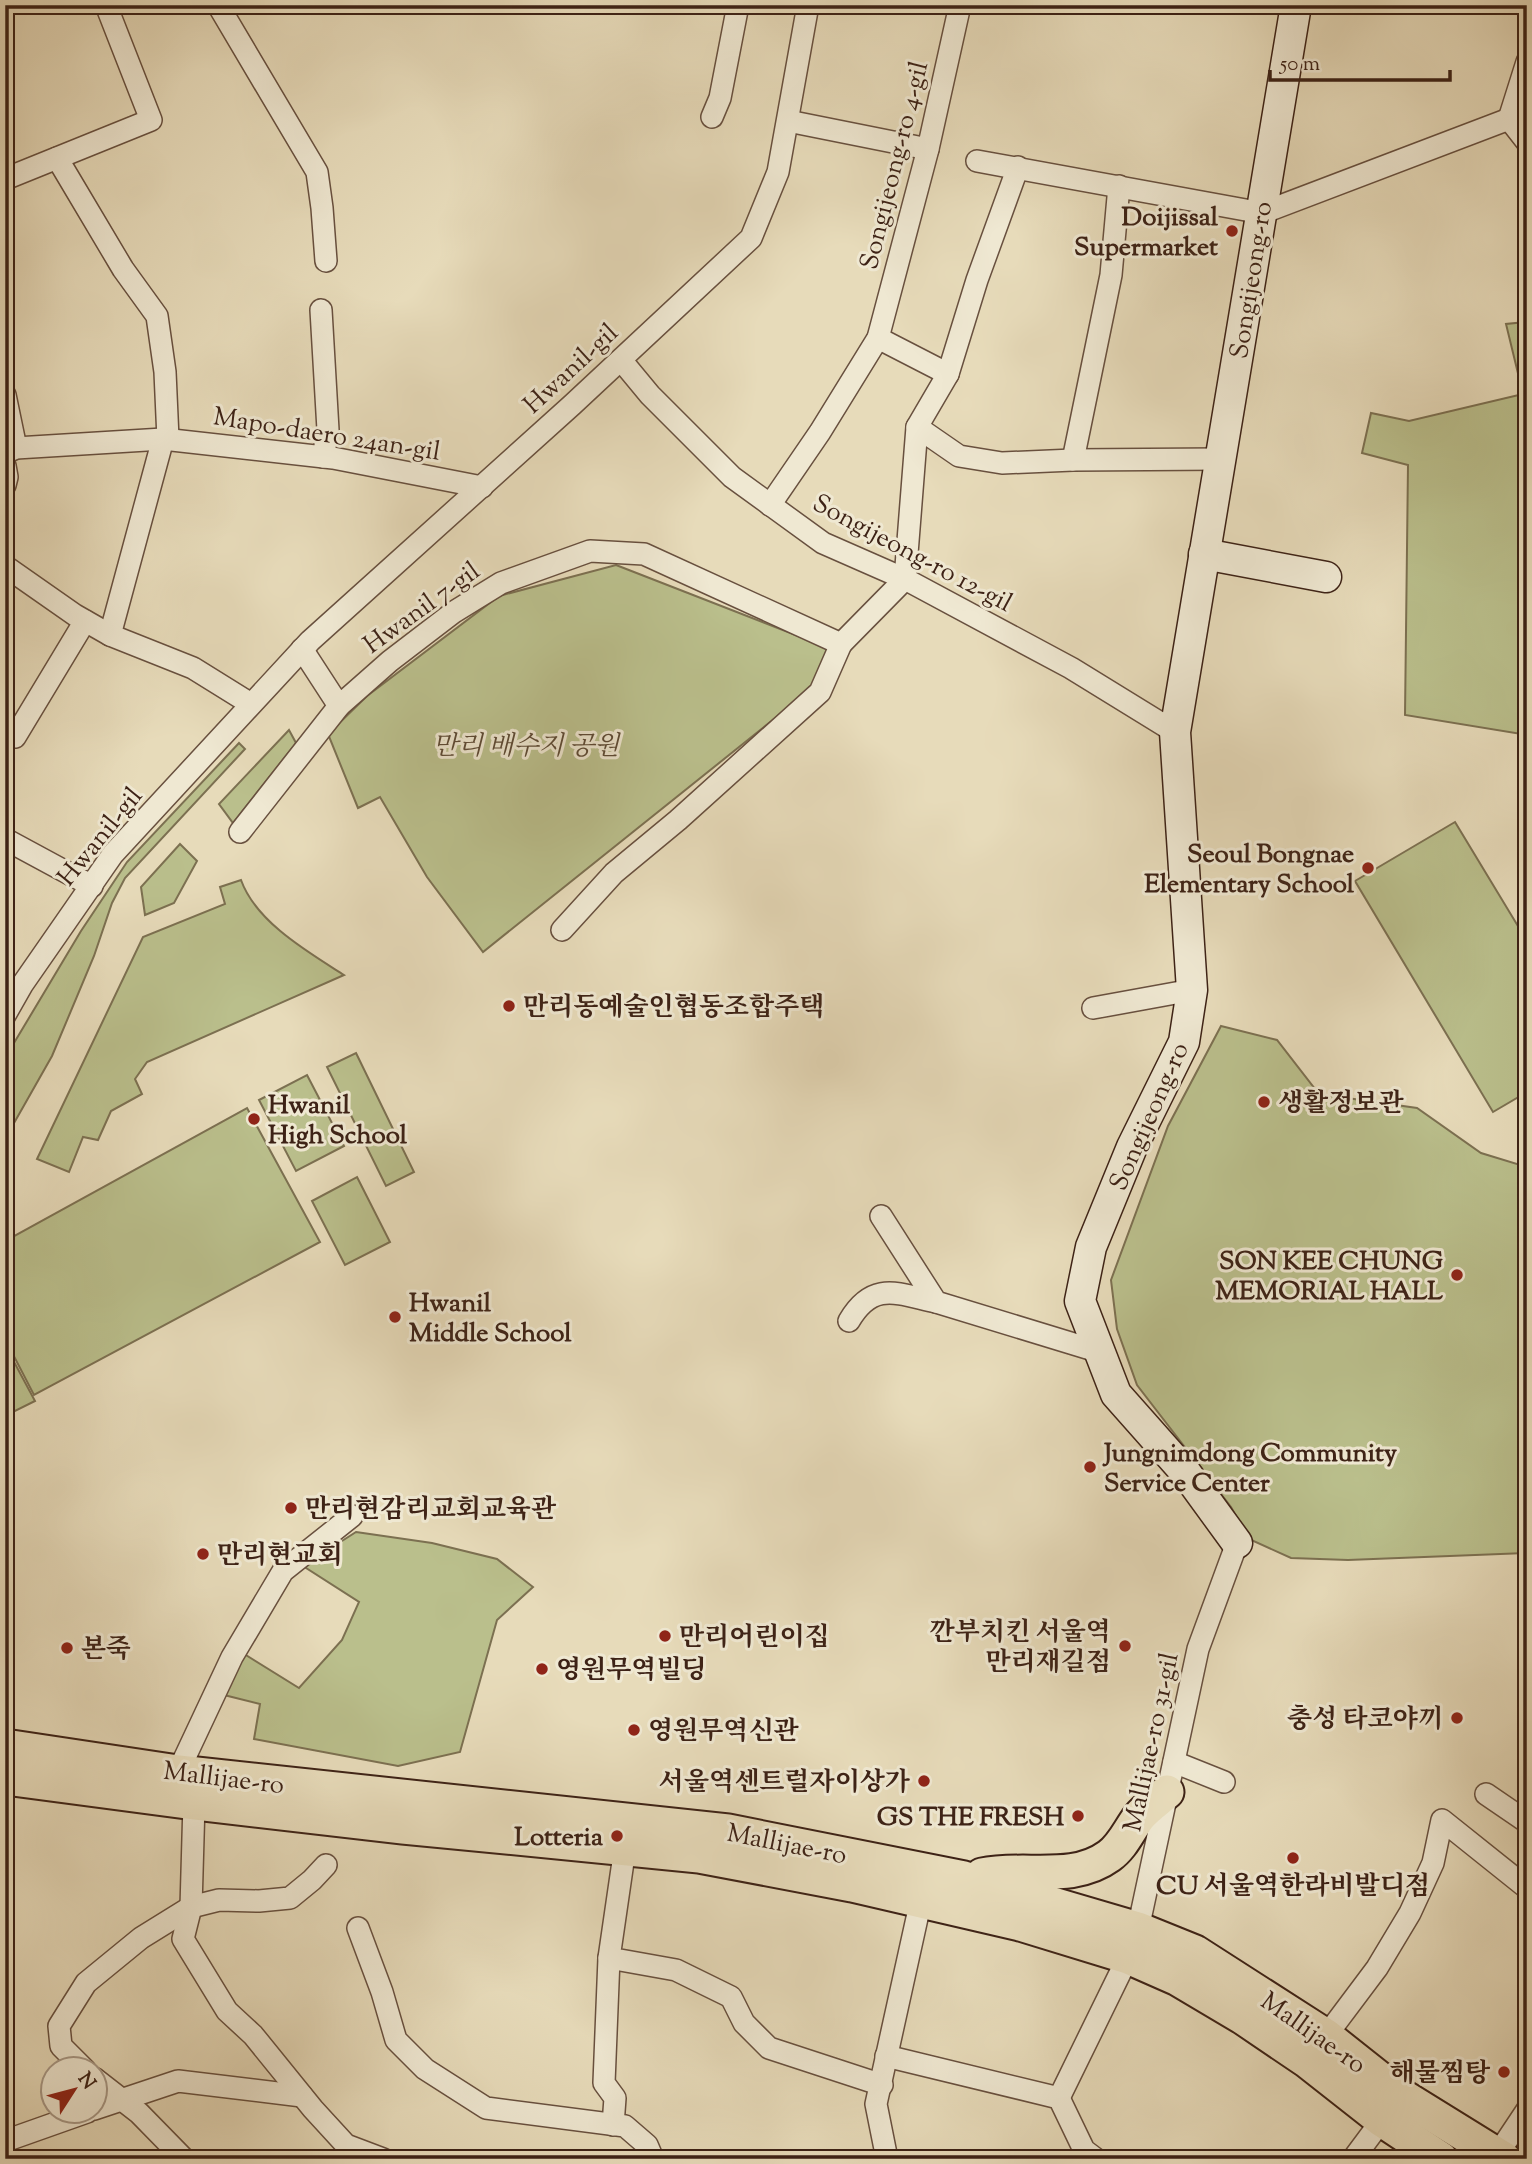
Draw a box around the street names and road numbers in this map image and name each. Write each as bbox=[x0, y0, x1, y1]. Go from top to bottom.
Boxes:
street label: Songijeong-ro 4-gil bbox=[852, 58, 939, 274]
street label: Songijeong-ro bbox=[1222, 199, 1283, 362]
street label: Hwanil-gil bbox=[516, 316, 627, 424]
street label: Mapo-daero 24an-gil bbox=[210, 399, 443, 472]
street label: Songijeong-ro 12-gil bbox=[805, 486, 1018, 623]
street label: Hwanil 7-gil bbox=[356, 554, 488, 664]
street label: Hwanil-gil bbox=[49, 780, 152, 895]
street label: Songijeong-ro bbox=[1101, 1037, 1199, 1197]
street label: Mallijae-ro 31-gil bbox=[1115, 1650, 1189, 1836]
street label: Mallijae-ro bbox=[161, 1754, 286, 1805]
street label: Mallijae-ro bbox=[723, 1816, 850, 1875]
street label: Mallijae-ro bbox=[1252, 1984, 1373, 2084]

